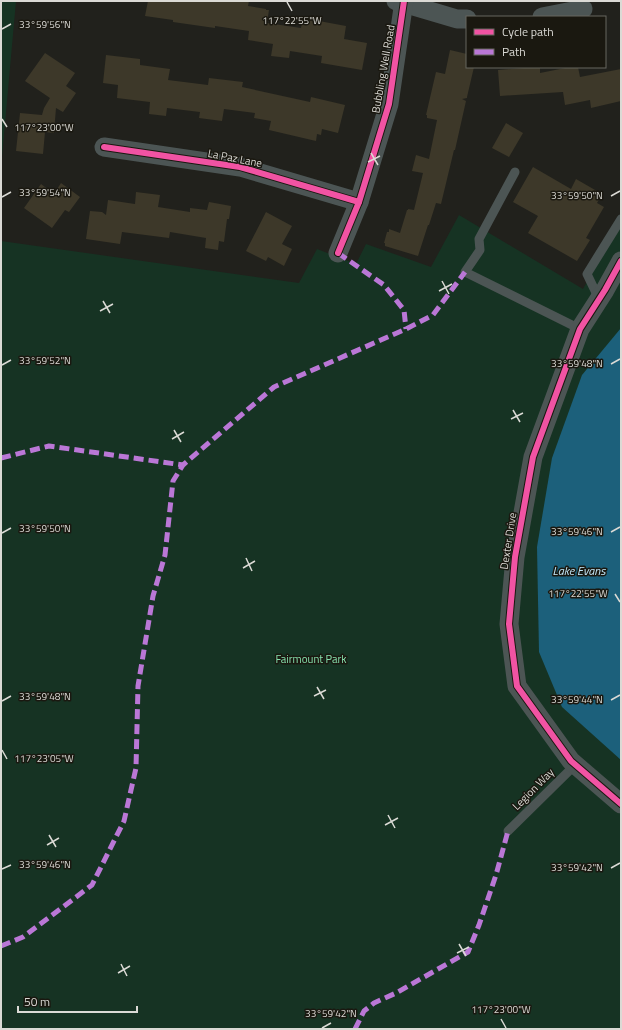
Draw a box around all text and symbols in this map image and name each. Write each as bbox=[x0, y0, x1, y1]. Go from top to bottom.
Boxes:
text: 117°22'55"W bbox=[262, 13, 322, 28]
legend bbox=[466, 16, 606, 68]
text: 33°59'56"N bbox=[19, 17, 71, 32]
text: Cycle path bbox=[502, 22, 554, 41]
street label: Bubbling Well Road bbox=[367, 23, 399, 114]
text: Path bbox=[502, 42, 526, 61]
text: 117°23'00"W bbox=[14, 120, 74, 135]
street label: La Paz Lane bbox=[207, 145, 264, 171]
text: 33°59'54"N bbox=[19, 185, 71, 200]
text: 33°59'50"N bbox=[551, 188, 603, 203]
text: 33°59'52"N bbox=[19, 353, 71, 368]
text: 33°59'48"N bbox=[551, 356, 603, 371]
street label: Dexter Drive bbox=[496, 511, 520, 571]
text: 33°59'50"N bbox=[19, 521, 71, 536]
text: 33°59'46"N bbox=[551, 524, 603, 539]
water label: Lake Evans bbox=[553, 561, 606, 580]
text: 117°22'55"W bbox=[548, 586, 608, 601]
park label: Fairmount Park bbox=[275, 651, 347, 667]
text: 33°59'48"N bbox=[19, 689, 71, 704]
text: 33°59'44"N bbox=[551, 692, 603, 707]
text: 117°23'05"W bbox=[14, 751, 74, 766]
street label: Legion Way bbox=[508, 764, 558, 814]
text: 33°59'46"N bbox=[19, 857, 71, 872]
text: 33°59'42"N bbox=[551, 860, 603, 875]
scale bar bbox=[18, 988, 137, 1014]
text: 50 m bbox=[24, 992, 50, 1011]
text: 117°23'00"W bbox=[471, 1002, 531, 1017]
text: 33°59'42"N bbox=[305, 1006, 357, 1021]

